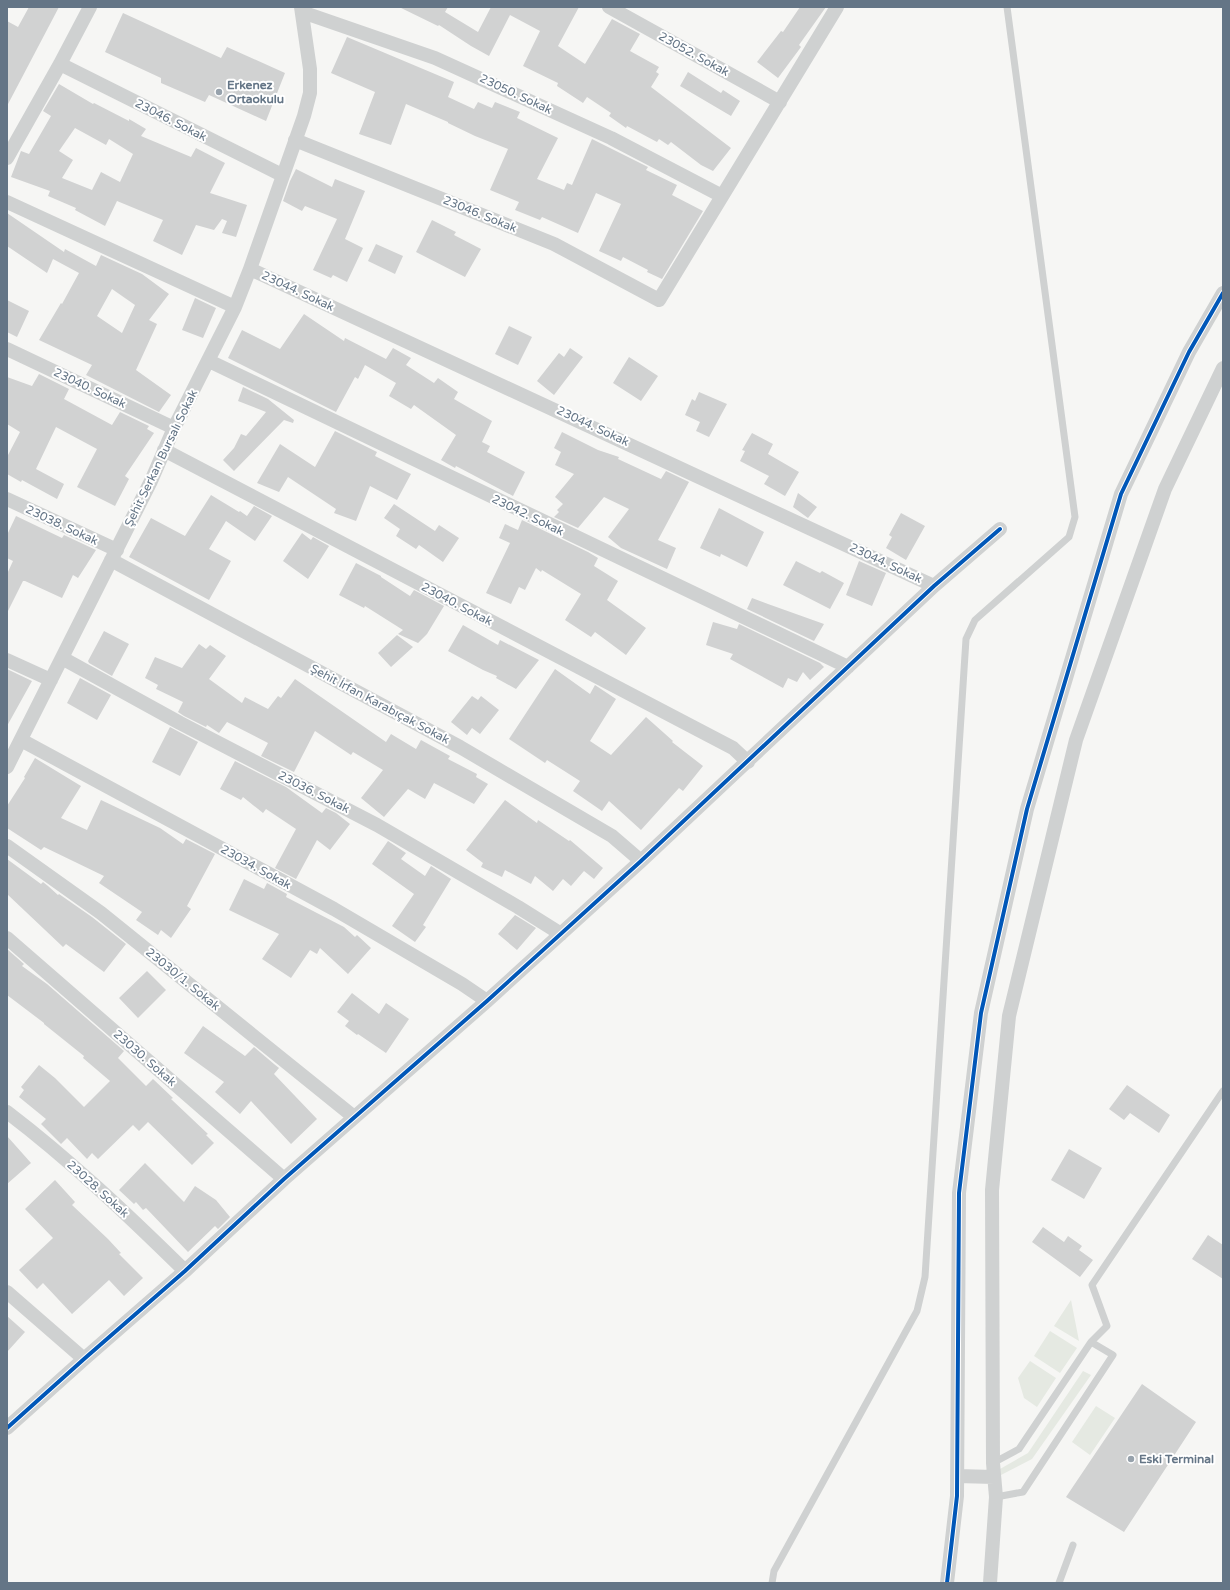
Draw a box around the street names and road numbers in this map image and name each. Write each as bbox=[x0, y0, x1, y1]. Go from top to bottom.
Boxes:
street label: 23052. Sokak bbox=[656, 29, 732, 79]
street label: 23050. Sokak bbox=[478, 71, 555, 117]
street label: 23046. Sokak bbox=[133, 96, 209, 144]
street label: 23046. Sokak bbox=[441, 193, 519, 235]
street label: 23044. Sokak bbox=[260, 268, 337, 314]
street label: 23040. Sokak bbox=[52, 365, 129, 411]
street label: Şehit Serkan Bursalı Sokak bbox=[122, 387, 201, 529]
street label: 23044. Sokak bbox=[555, 403, 632, 449]
street label: 23042. Sokak bbox=[490, 492, 567, 539]
street label: 23038. Sokak bbox=[24, 502, 101, 548]
street label: 23044. Sokak bbox=[848, 540, 925, 586]
street label: 23040. Sokak bbox=[419, 579, 495, 629]
street label: Şehit İrfan Karabıçak Sokak bbox=[308, 661, 452, 747]
street label: 23036. Sokak bbox=[276, 768, 352, 816]
street label: 23034. Sokak bbox=[218, 842, 294, 892]
street label: 23030/1. Sokak bbox=[143, 945, 223, 1013]
street label: 23030. Sokak bbox=[111, 1027, 179, 1089]
street label: 23028. Sokak bbox=[64, 1158, 132, 1221]

